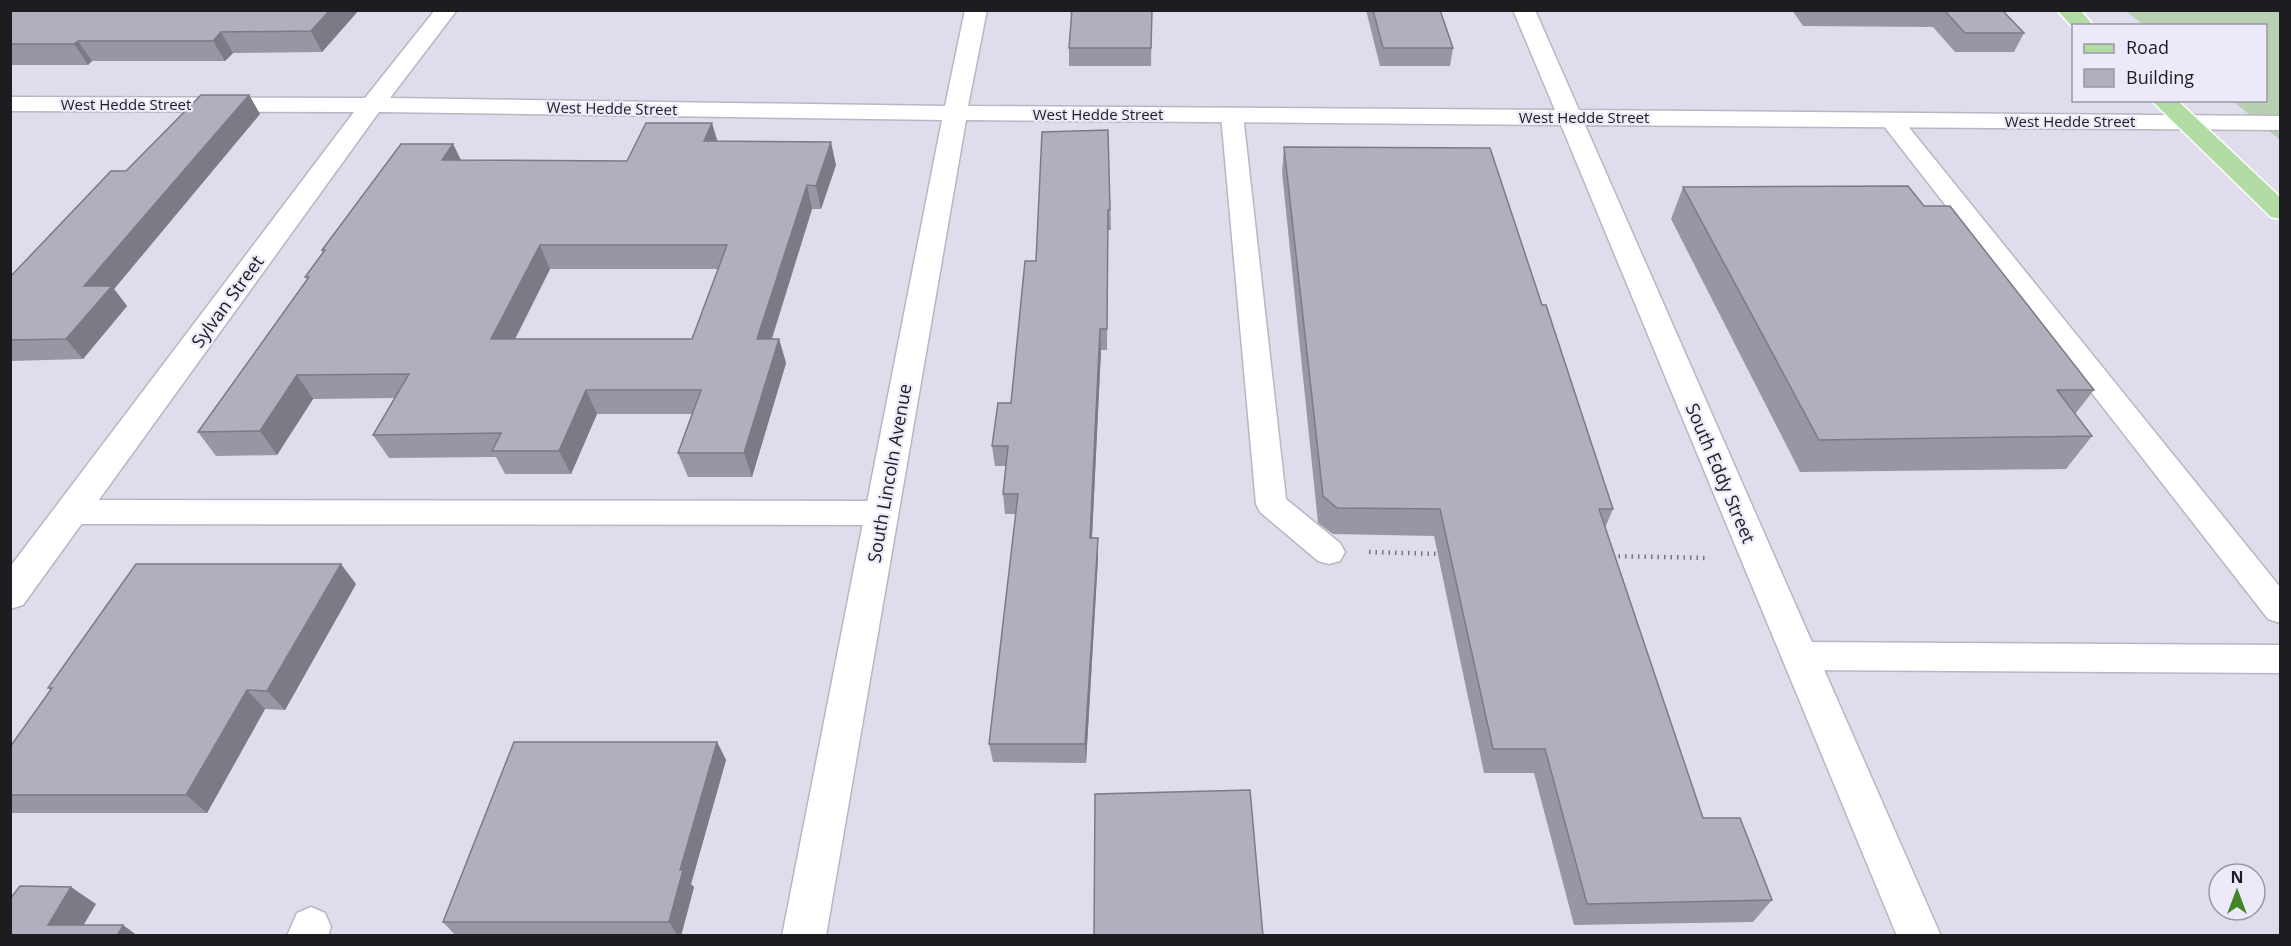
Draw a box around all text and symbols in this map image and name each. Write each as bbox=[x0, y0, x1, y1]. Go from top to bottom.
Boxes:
legend bbox=[2072, 24, 2267, 102]
text: Road bbox=[2126, 35, 2169, 59]
text: Building bbox=[2126, 65, 2194, 89]
street label: West Hedde Street bbox=[61, 94, 191, 114]
street label: West Hedde Street bbox=[546, 97, 678, 119]
street label: West Hedde Street bbox=[1033, 104, 1163, 124]
street label: West Hedde Street bbox=[1519, 107, 1649, 127]
street label: West Hedde Street bbox=[2005, 111, 2135, 131]
street label: Sylvan Street bbox=[185, 250, 269, 352]
street label: South Lincoln Avenue bbox=[861, 382, 917, 564]
street label: South Eddy Street bbox=[1681, 399, 1761, 547]
north arrow bbox=[2207, 862, 2267, 922]
text: N bbox=[2230, 866, 2244, 888]

